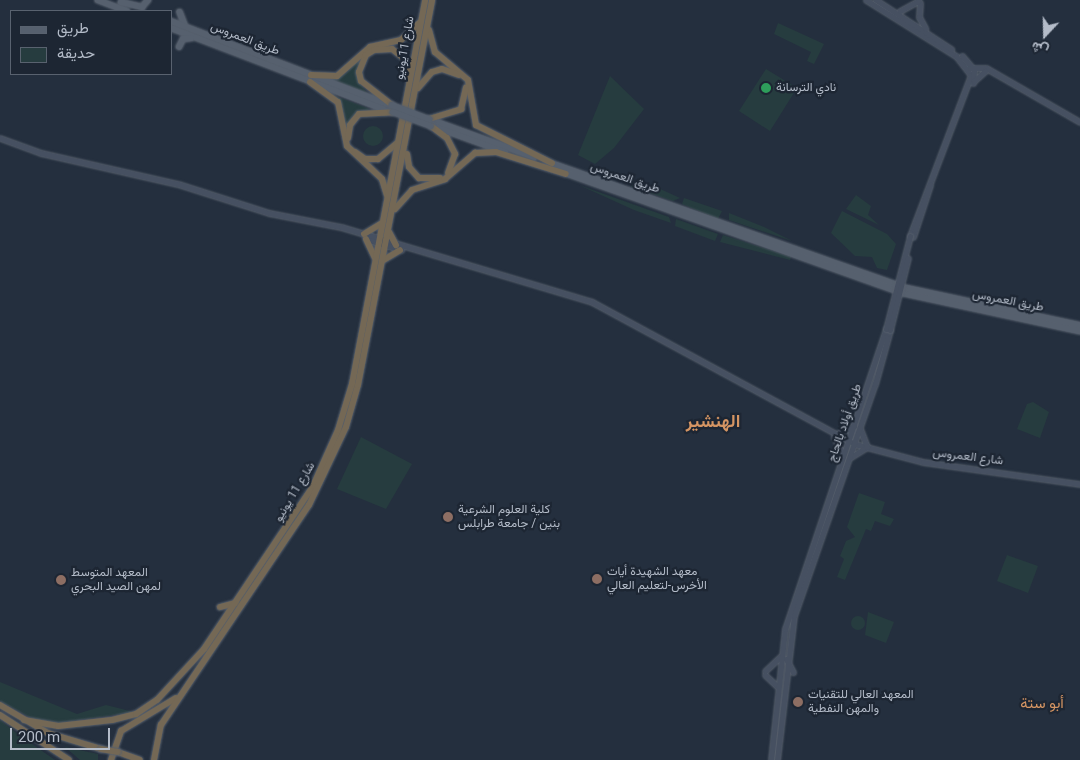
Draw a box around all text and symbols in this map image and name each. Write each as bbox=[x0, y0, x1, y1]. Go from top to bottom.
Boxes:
legend bbox=[10, 10, 172, 75]
north arrow bbox=[1020, 10, 1070, 60]
street label: شارع 11يونيو bbox=[392, 15, 418, 81]
text: طريق bbox=[57, 19, 89, 37]
street label: طريق العمروس bbox=[209, 19, 281, 59]
text: ش bbox=[1029, 39, 1050, 59]
text: حديقة bbox=[57, 44, 95, 62]
place label: نادي الترسانة bbox=[776, 81, 836, 95]
marker: نادي الترسانة bbox=[760, 82, 772, 94]
street label: طريق العمروس bbox=[588, 159, 662, 197]
street label: طريق العمروس bbox=[971, 287, 1045, 315]
street label: طريق أولاد بالحاج bbox=[825, 382, 865, 464]
district label: الهنشير bbox=[686, 410, 740, 432]
street label: شارع العمروس bbox=[932, 446, 1004, 468]
street label: شارع 11 يونيو bbox=[272, 460, 318, 524]
place label: كلية العلوم الشرعية بنين / جامعة طرابلس bbox=[458, 503, 560, 531]
marker: كلية العلوم الشرعية بنين / جامعة طرابلس bbox=[442, 511, 454, 523]
place label: معهد الشهيدة أيات الأخرس-لتعليم العالي bbox=[607, 565, 707, 593]
place label: المعهد المتوسط لمهن الصيد البحري bbox=[71, 566, 161, 594]
marker: معهد الشهيدة أيات الأخرس-لتعليم العالي bbox=[591, 573, 603, 585]
marker: المعهد المتوسط لمهن الصيد البحري bbox=[55, 574, 67, 586]
place label: المعهد العالي للتقنيات والمهن النفطية bbox=[808, 688, 914, 716]
district label: أبو ستة bbox=[1020, 695, 1064, 713]
marker: المعهد العالي للتقنيات والمهن النفطية bbox=[792, 696, 804, 708]
scale bar bbox=[12, 718, 112, 750]
text: 200 m bbox=[18, 728, 60, 746]

